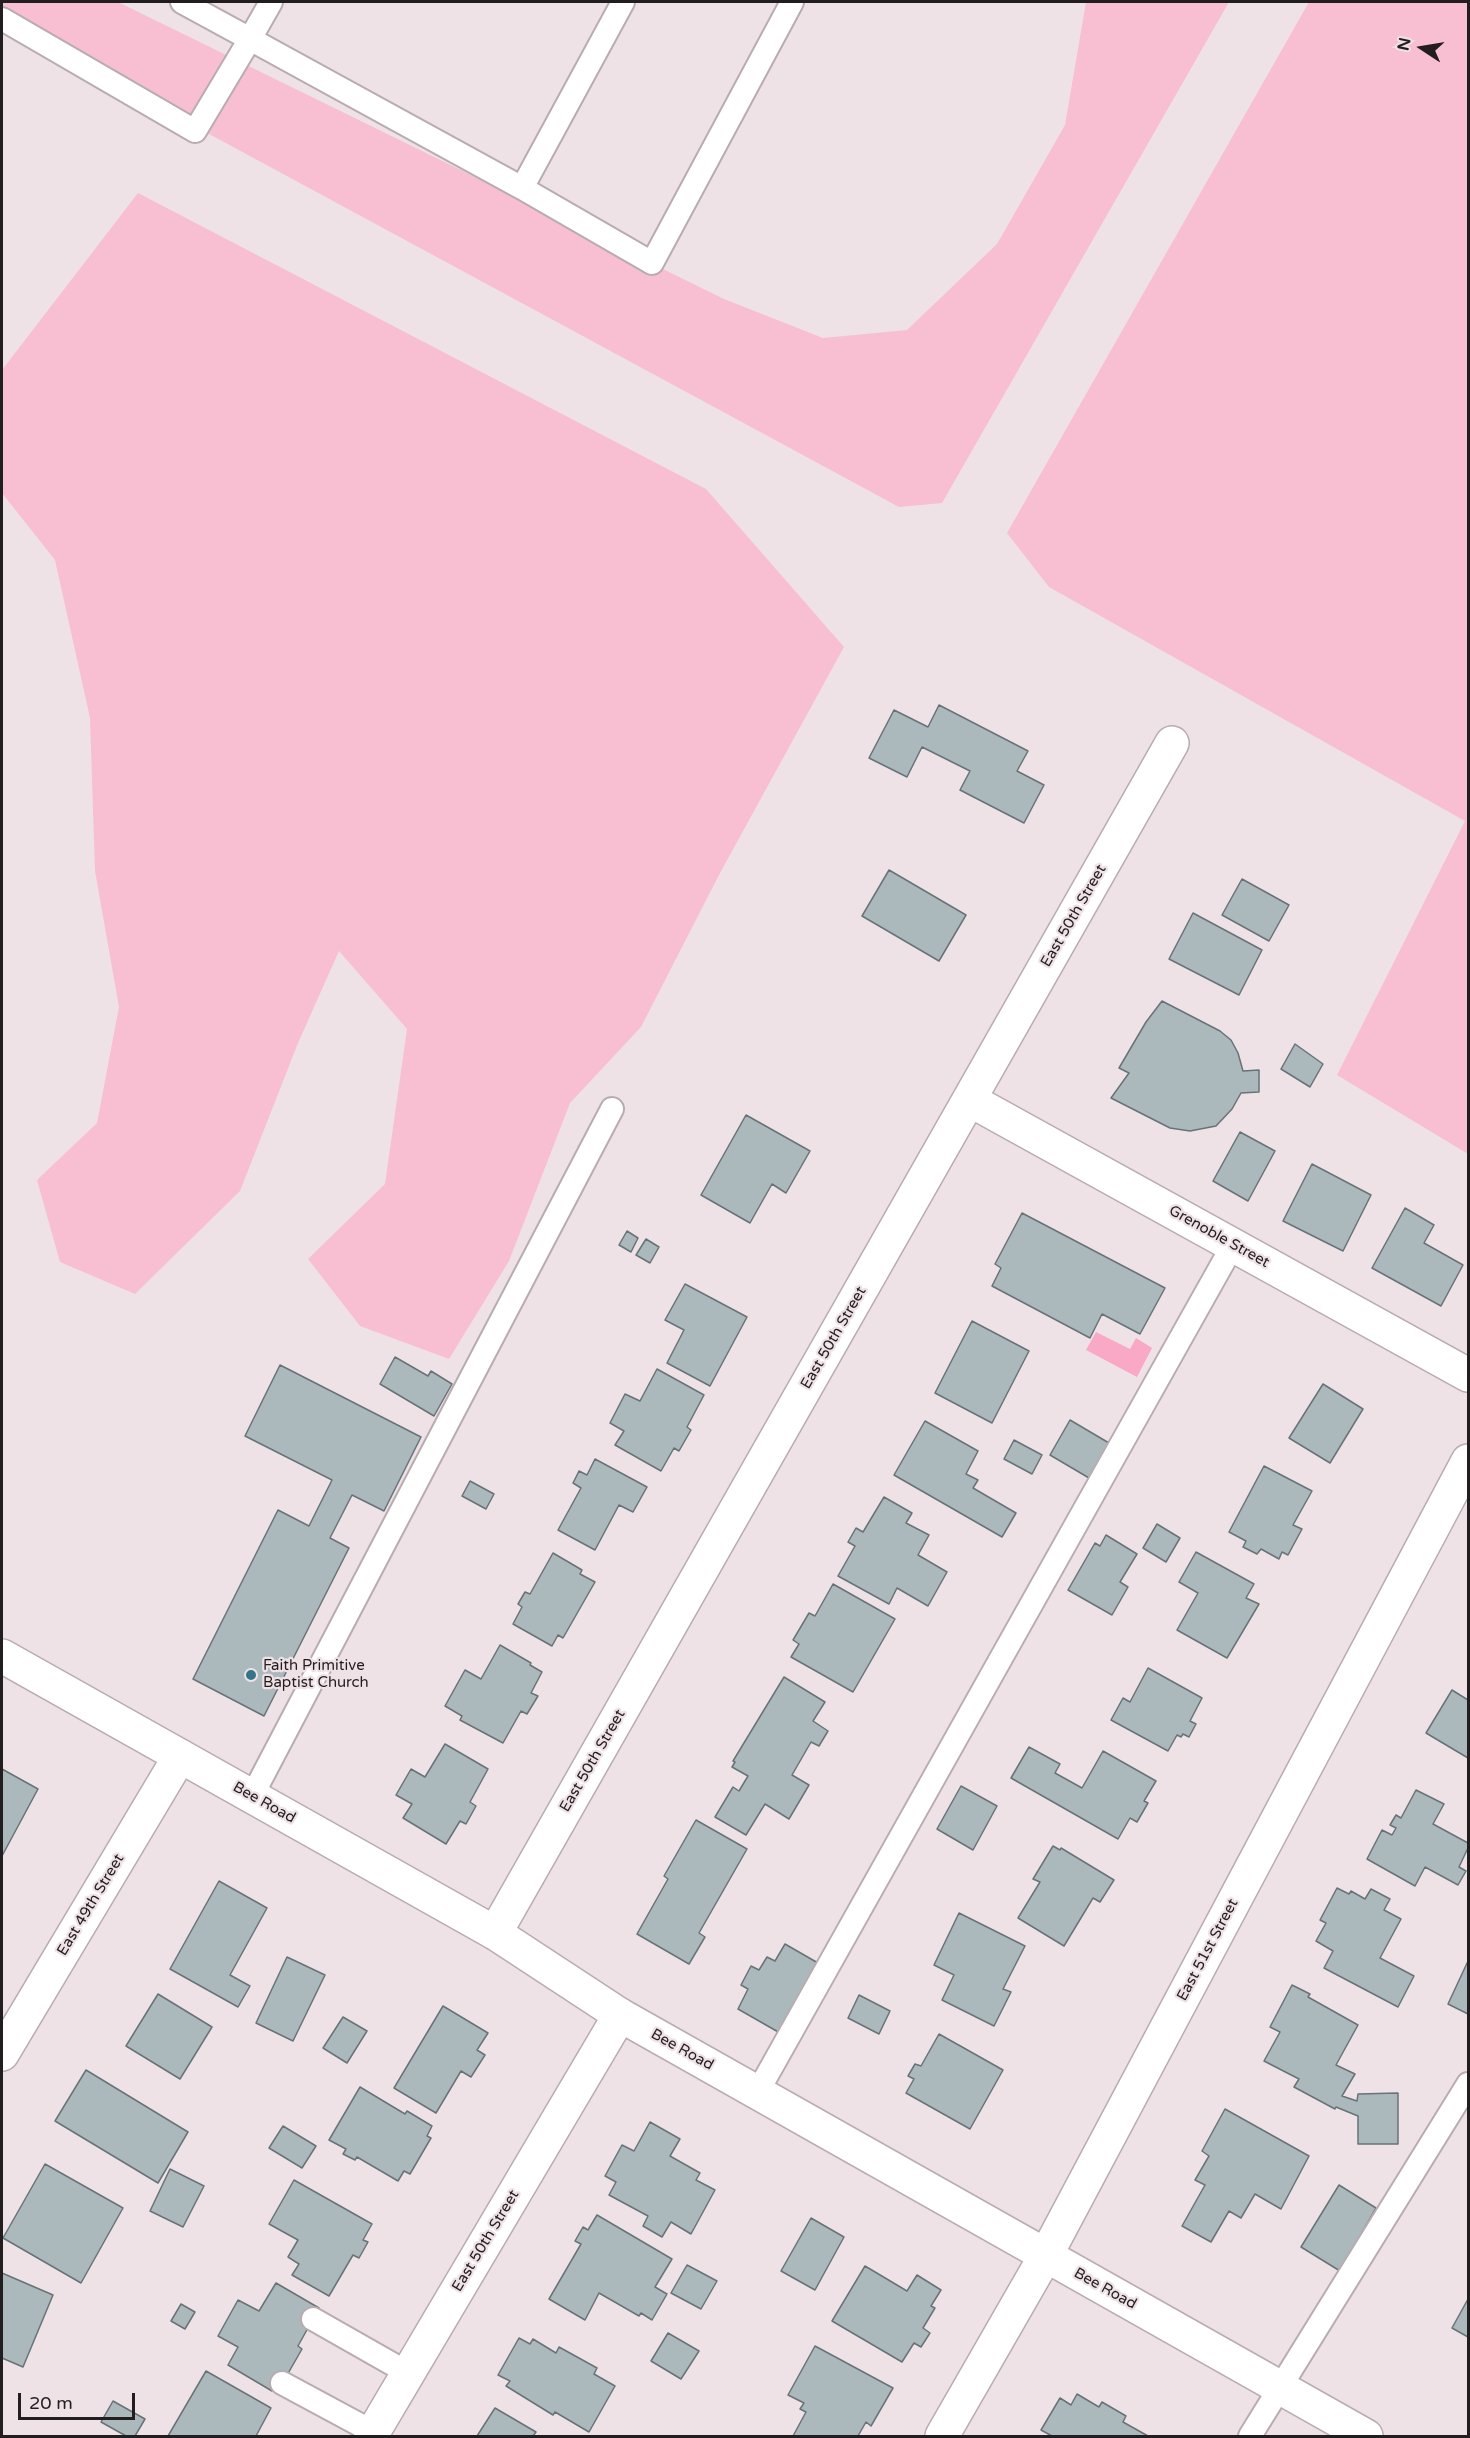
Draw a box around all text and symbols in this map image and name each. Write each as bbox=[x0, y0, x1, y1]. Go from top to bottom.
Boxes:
north arrow bbox=[1392, 18, 1452, 78]
text: N bbox=[1393, 36, 1416, 53]
street label: East 50th Street bbox=[1037, 862, 1111, 970]
street label: Grenoble Street bbox=[1166, 1202, 1272, 1272]
street label: East 50th Street bbox=[797, 1284, 871, 1392]
place label: Faith Primitive Baptist Church bbox=[263, 1657, 369, 1692]
marker: Faith Primitive Baptist Church bbox=[244, 1668, 258, 1682]
street label: East 50th Street bbox=[556, 1707, 630, 1815]
street label: Bee Road bbox=[230, 1778, 298, 1828]
street label: East 49th Street bbox=[54, 1851, 128, 1959]
street label: East 51st Street bbox=[1173, 1896, 1243, 2004]
street label: Bee Road bbox=[648, 2025, 716, 2075]
street label: East 50th Street bbox=[449, 2187, 523, 2295]
street label: Bee Road bbox=[1071, 2264, 1139, 2314]
scale bar bbox=[21, 2381, 138, 2419]
text: 20 m bbox=[29, 2392, 73, 2414]

